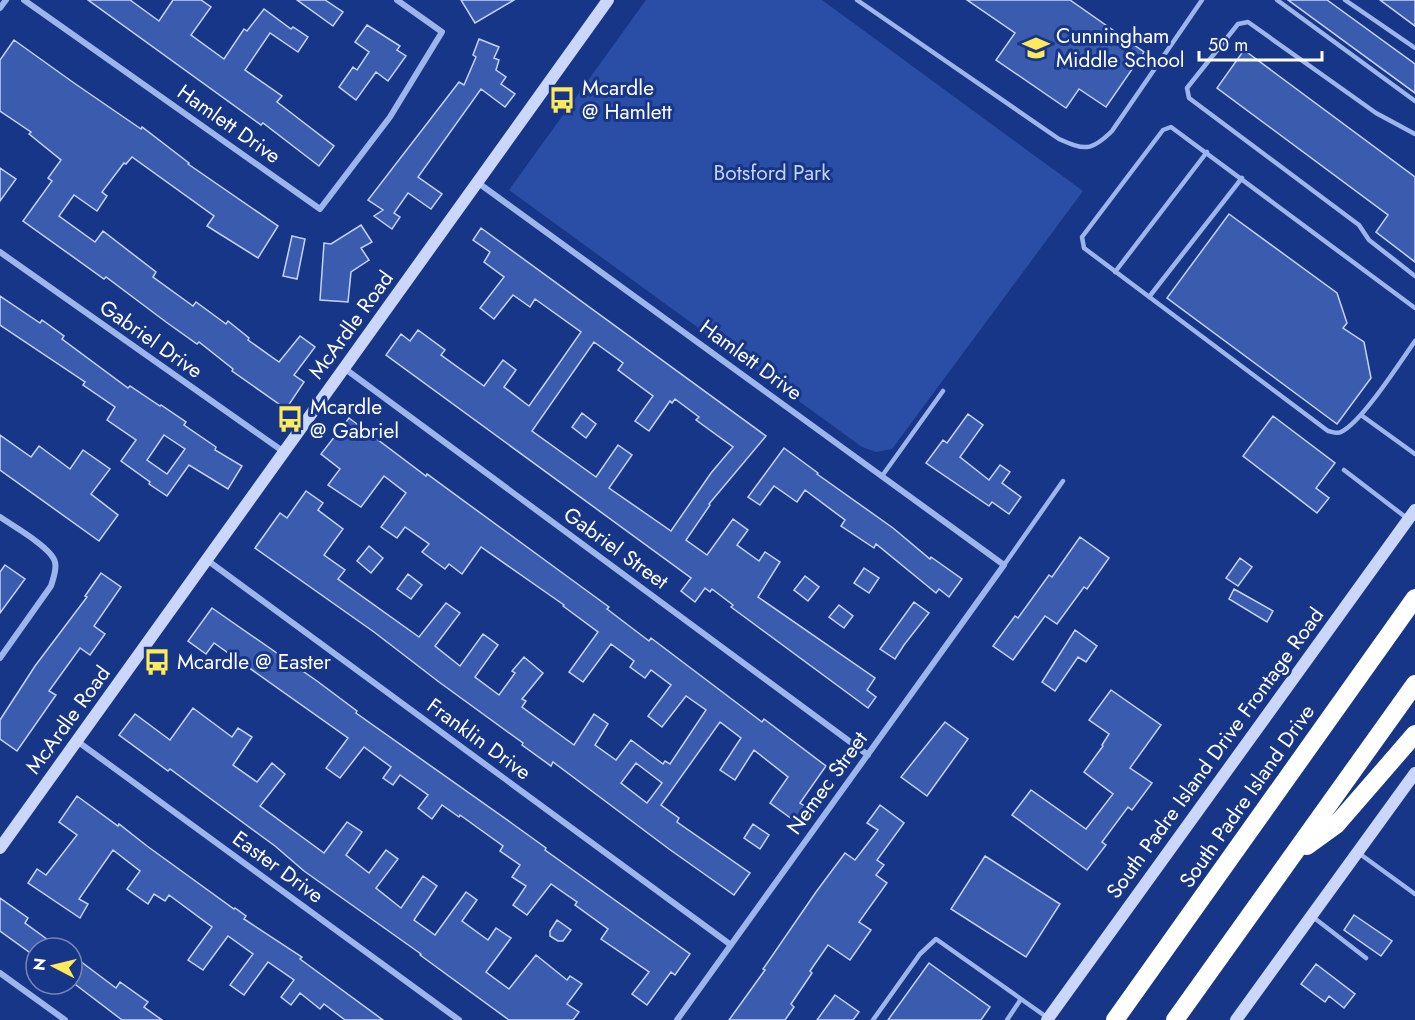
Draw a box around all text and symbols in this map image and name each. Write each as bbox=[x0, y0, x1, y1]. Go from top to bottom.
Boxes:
place label: Cunningham Middle School bbox=[1056, 21, 1185, 75]
scale bar bbox=[1199, 24, 1322, 62]
text: 50 m bbox=[1208, 32, 1248, 58]
school or university icon: Cunningham Middle School bbox=[1021, 33, 1051, 63]
place label: Mcardle @ Hamlett bbox=[582, 73, 672, 127]
street label: Hamlett Drive bbox=[171, 77, 287, 171]
bus stop icon: Mcardle @ Hamlett bbox=[547, 85, 577, 115]
park label: Botsford Park bbox=[713, 158, 831, 188]
street label: McArdle Road bbox=[301, 265, 401, 385]
street label: Gabriel Drive bbox=[93, 292, 209, 386]
street label: Hamlett Drive bbox=[694, 313, 809, 408]
place label: Mcardle @ Gabriel bbox=[310, 392, 399, 446]
bus stop icon: Mcardle @ Gabriel bbox=[275, 404, 305, 434]
street label: Gabriel Street bbox=[557, 500, 675, 596]
street label: South Padre Island Drive Frontage Road bbox=[1101, 603, 1329, 903]
bus stop icon: Mcardle @ Easter bbox=[142, 647, 172, 677]
place label: Mcardle @ Easter bbox=[177, 647, 332, 677]
street label: McArdle Road bbox=[18, 660, 118, 780]
street label: Franklin Drive bbox=[421, 691, 537, 787]
street label: South Padre Island Drive bbox=[1174, 700, 1320, 892]
street label: Nemec Street bbox=[779, 725, 875, 841]
street label: Easter Drive bbox=[226, 824, 330, 910]
north arrow bbox=[24, 936, 84, 996]
text: N bbox=[27, 957, 52, 972]

